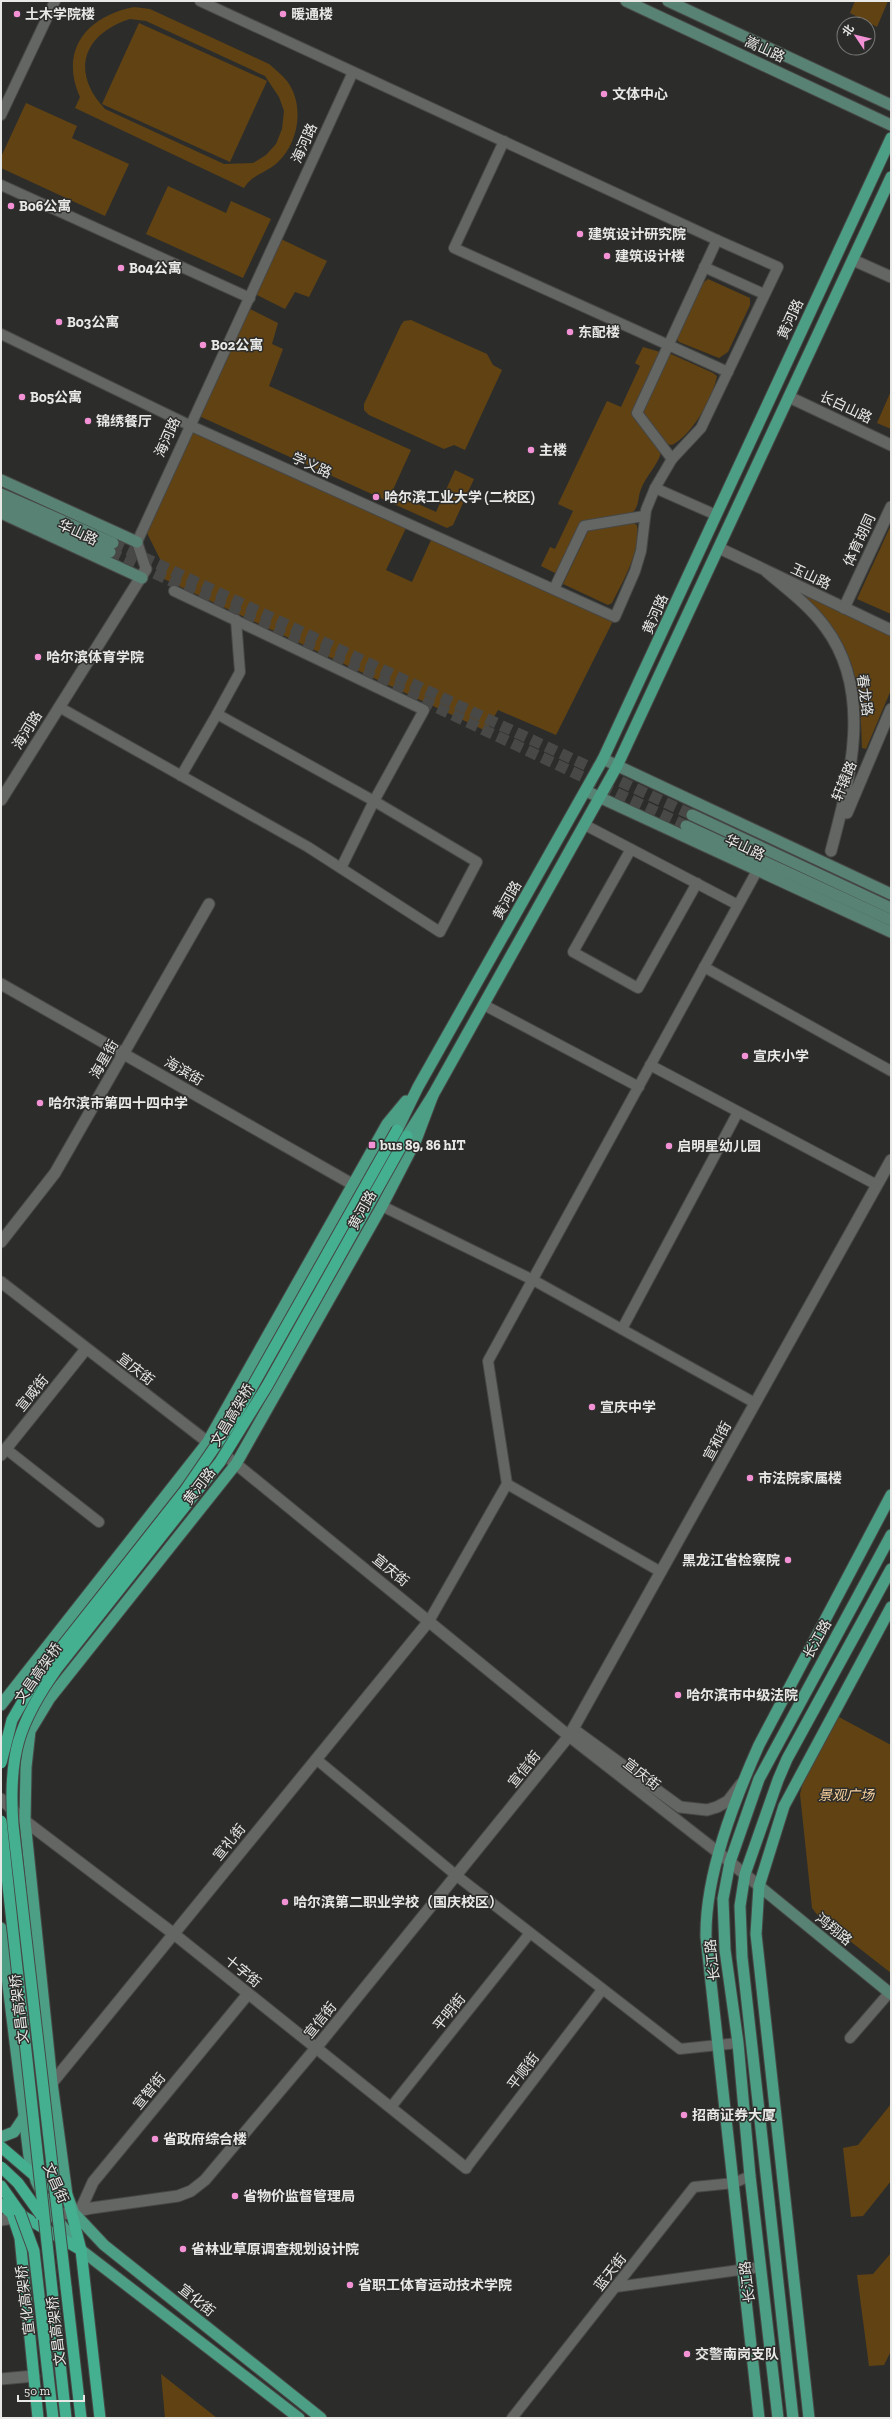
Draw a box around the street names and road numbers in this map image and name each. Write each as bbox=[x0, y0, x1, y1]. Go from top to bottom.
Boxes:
street label: 嵩山路 bbox=[742, 33, 787, 66]
street label: 海河路 bbox=[288, 121, 321, 166]
street label: 黄河路 bbox=[774, 297, 807, 342]
street label: 长白山路 bbox=[817, 388, 875, 427]
street label: 海河路 bbox=[151, 415, 184, 460]
street label: 学义路 bbox=[289, 449, 334, 482]
street label: 体育胡同 bbox=[840, 511, 879, 569]
street label: 华山路 bbox=[55, 516, 100, 549]
street label: 玉山路 bbox=[788, 560, 833, 593]
street label: 黄河路 bbox=[639, 592, 672, 637]
street label: 春龙路 bbox=[853, 673, 876, 717]
street label: 海河路 bbox=[9, 708, 46, 753]
street label: 轩辕路 bbox=[828, 759, 860, 804]
street label: 华山路 bbox=[722, 831, 767, 864]
street label: 黄河路 bbox=[490, 878, 525, 923]
street label: 海星街 bbox=[87, 1037, 122, 1082]
street label: 海滨街 bbox=[161, 1054, 206, 1089]
street label: 黄河路 bbox=[345, 1188, 380, 1233]
street label: 宣庆街 bbox=[114, 1350, 157, 1389]
street label: 宣威街 bbox=[13, 1372, 52, 1415]
street label: 文昌高架桥 bbox=[207, 1381, 258, 1450]
street label: 宣和街 bbox=[700, 1419, 735, 1464]
street label: 黄河路 bbox=[180, 1465, 219, 1508]
street label: 宣庆街 bbox=[369, 1551, 412, 1590]
street label: 长江路 bbox=[800, 1617, 835, 1662]
street label: 文昌高架桥 bbox=[11, 1640, 65, 1707]
street label: 宣信街 bbox=[505, 1748, 544, 1791]
street label: 宣庆街 bbox=[620, 1755, 663, 1794]
street label: 宣礼街 bbox=[210, 1821, 249, 1864]
street label: 鸿翔路 bbox=[812, 1910, 855, 1949]
street label: 长江路 bbox=[702, 1938, 723, 1982]
street label: 十字街 bbox=[221, 1952, 264, 1991]
street label: 文昌高架桥 bbox=[7, 1973, 32, 2045]
street label: 平明街 bbox=[430, 1991, 469, 2034]
street label: 宣信街 bbox=[301, 1999, 340, 2042]
street label: 平顺街 bbox=[504, 2049, 543, 2093]
street label: 宣智街 bbox=[130, 2070, 169, 2113]
street label: 文昌街 bbox=[39, 2161, 72, 2206]
street label: 蓝天街 bbox=[591, 2251, 630, 2294]
street label: 长江路 bbox=[737, 2260, 758, 2304]
street label: 宣化高架桥 bbox=[13, 2264, 38, 2336]
street label: 宣化街 bbox=[175, 2281, 218, 2320]
street label: 文昌高架桥 bbox=[44, 2295, 69, 2367]

